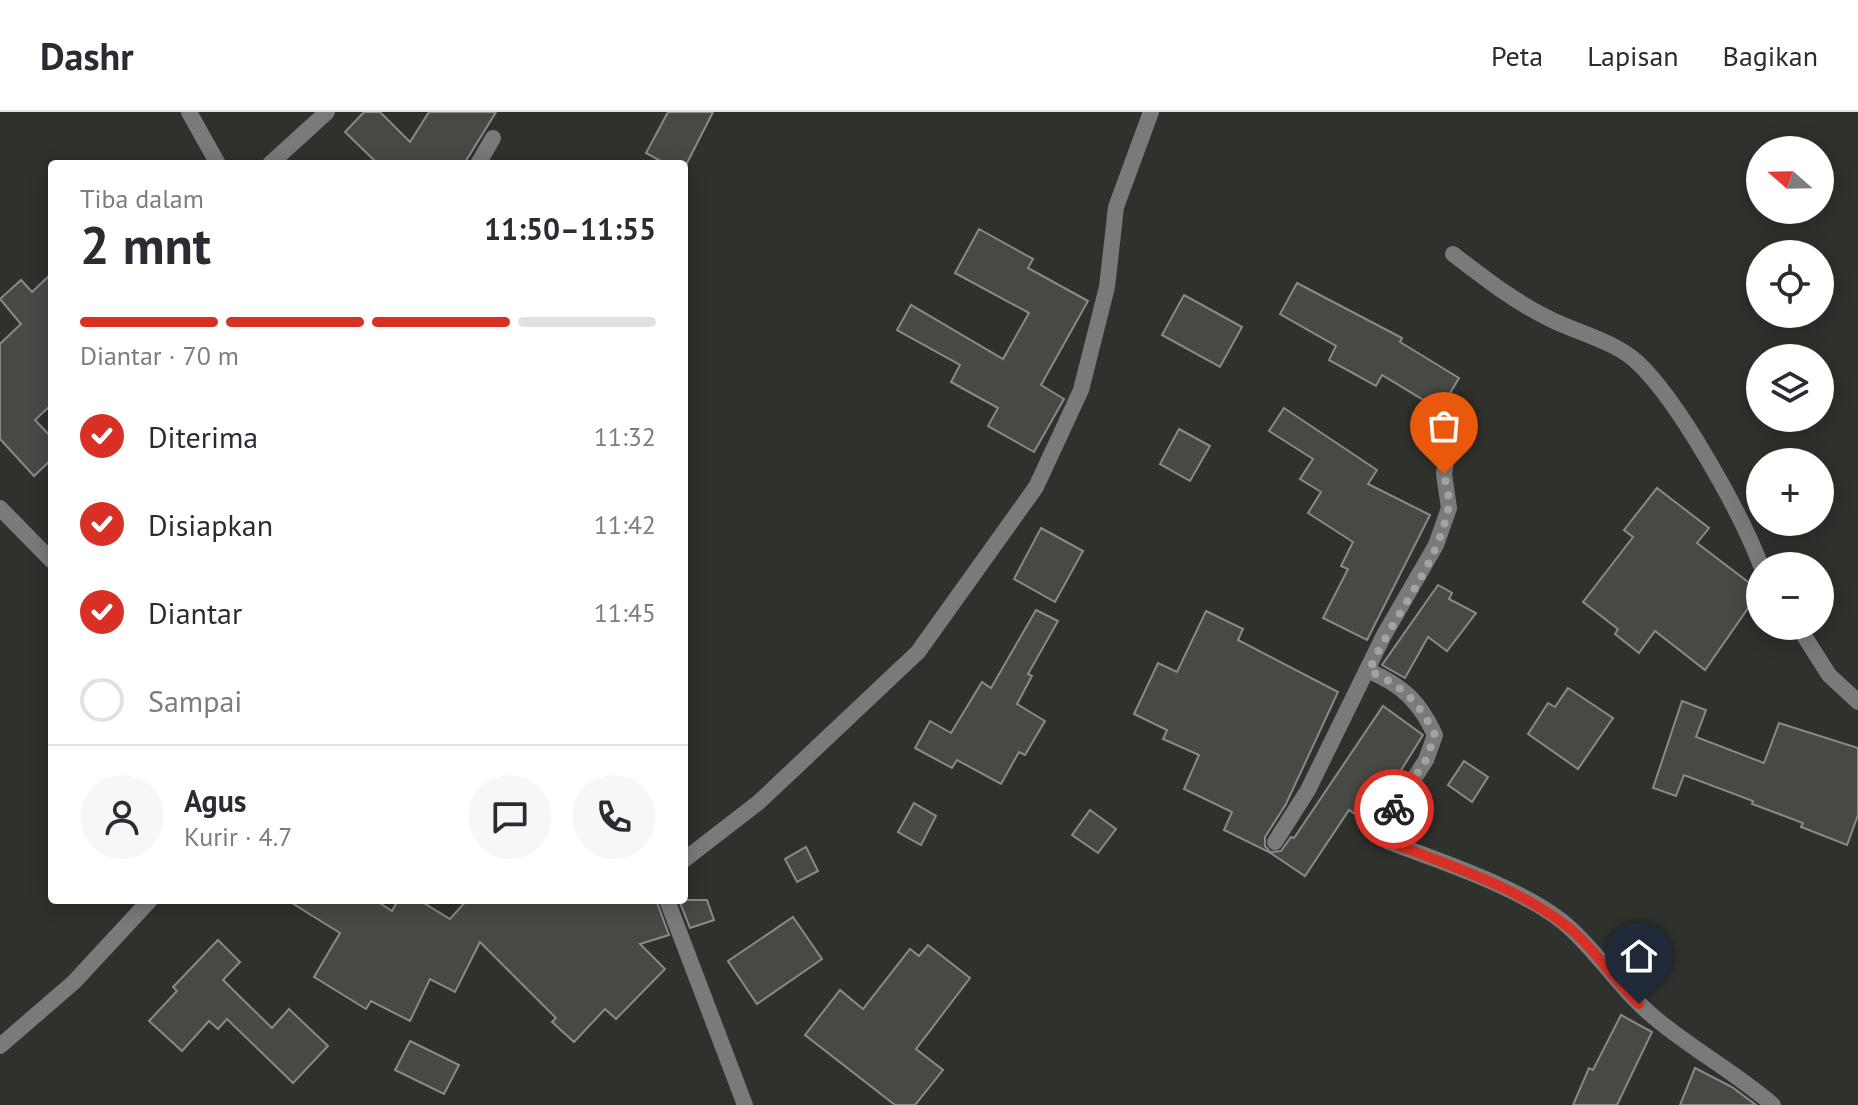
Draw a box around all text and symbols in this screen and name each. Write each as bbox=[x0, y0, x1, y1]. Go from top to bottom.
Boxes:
text: Dashr bbox=[40, 31, 134, 80]
text: Peta bbox=[1491, 37, 1543, 74]
text: Lapisan bbox=[1587, 37, 1679, 74]
text: Bagikan bbox=[1723, 37, 1818, 74]
north arrow bbox=[1746, 136, 1834, 224]
map controls bbox=[1746, 136, 1834, 640]
text: Tiba dalam bbox=[80, 182, 204, 215]
text: 11:50–11:55 bbox=[484, 209, 656, 248]
text: 2 mnt bbox=[80, 211, 211, 278]
button: locate bbox=[1746, 240, 1834, 328]
text: Diantar · 70 m bbox=[80, 339, 239, 372]
button: layers bbox=[1746, 344, 1834, 432]
pin bbox=[1410, 392, 1478, 474]
icon: bag bbox=[1422, 404, 1466, 448]
icon: check bbox=[80, 414, 124, 458]
text: Diterima bbox=[148, 417, 258, 456]
text: 11:32 bbox=[594, 420, 656, 453]
button: + bbox=[1746, 448, 1834, 536]
icon: check bbox=[80, 502, 124, 546]
text: Disiapkan bbox=[148, 505, 273, 544]
text: 11:42 bbox=[594, 508, 656, 541]
button: − bbox=[1746, 552, 1834, 640]
icon: check bbox=[80, 590, 124, 634]
text: Diantar bbox=[148, 593, 242, 632]
text: 11:45 bbox=[594, 596, 656, 629]
text: Sampai bbox=[148, 681, 242, 720]
courier bbox=[1354, 769, 1434, 849]
button: person bbox=[80, 775, 164, 859]
button: chat bbox=[468, 775, 552, 859]
button: phone bbox=[572, 775, 656, 859]
text: Agus bbox=[184, 781, 246, 820]
icon: bike bbox=[1372, 787, 1416, 831]
text: Kurir · 4.7 bbox=[184, 820, 293, 853]
pin bbox=[1605, 922, 1673, 1004]
icon: home bbox=[1617, 934, 1661, 978]

